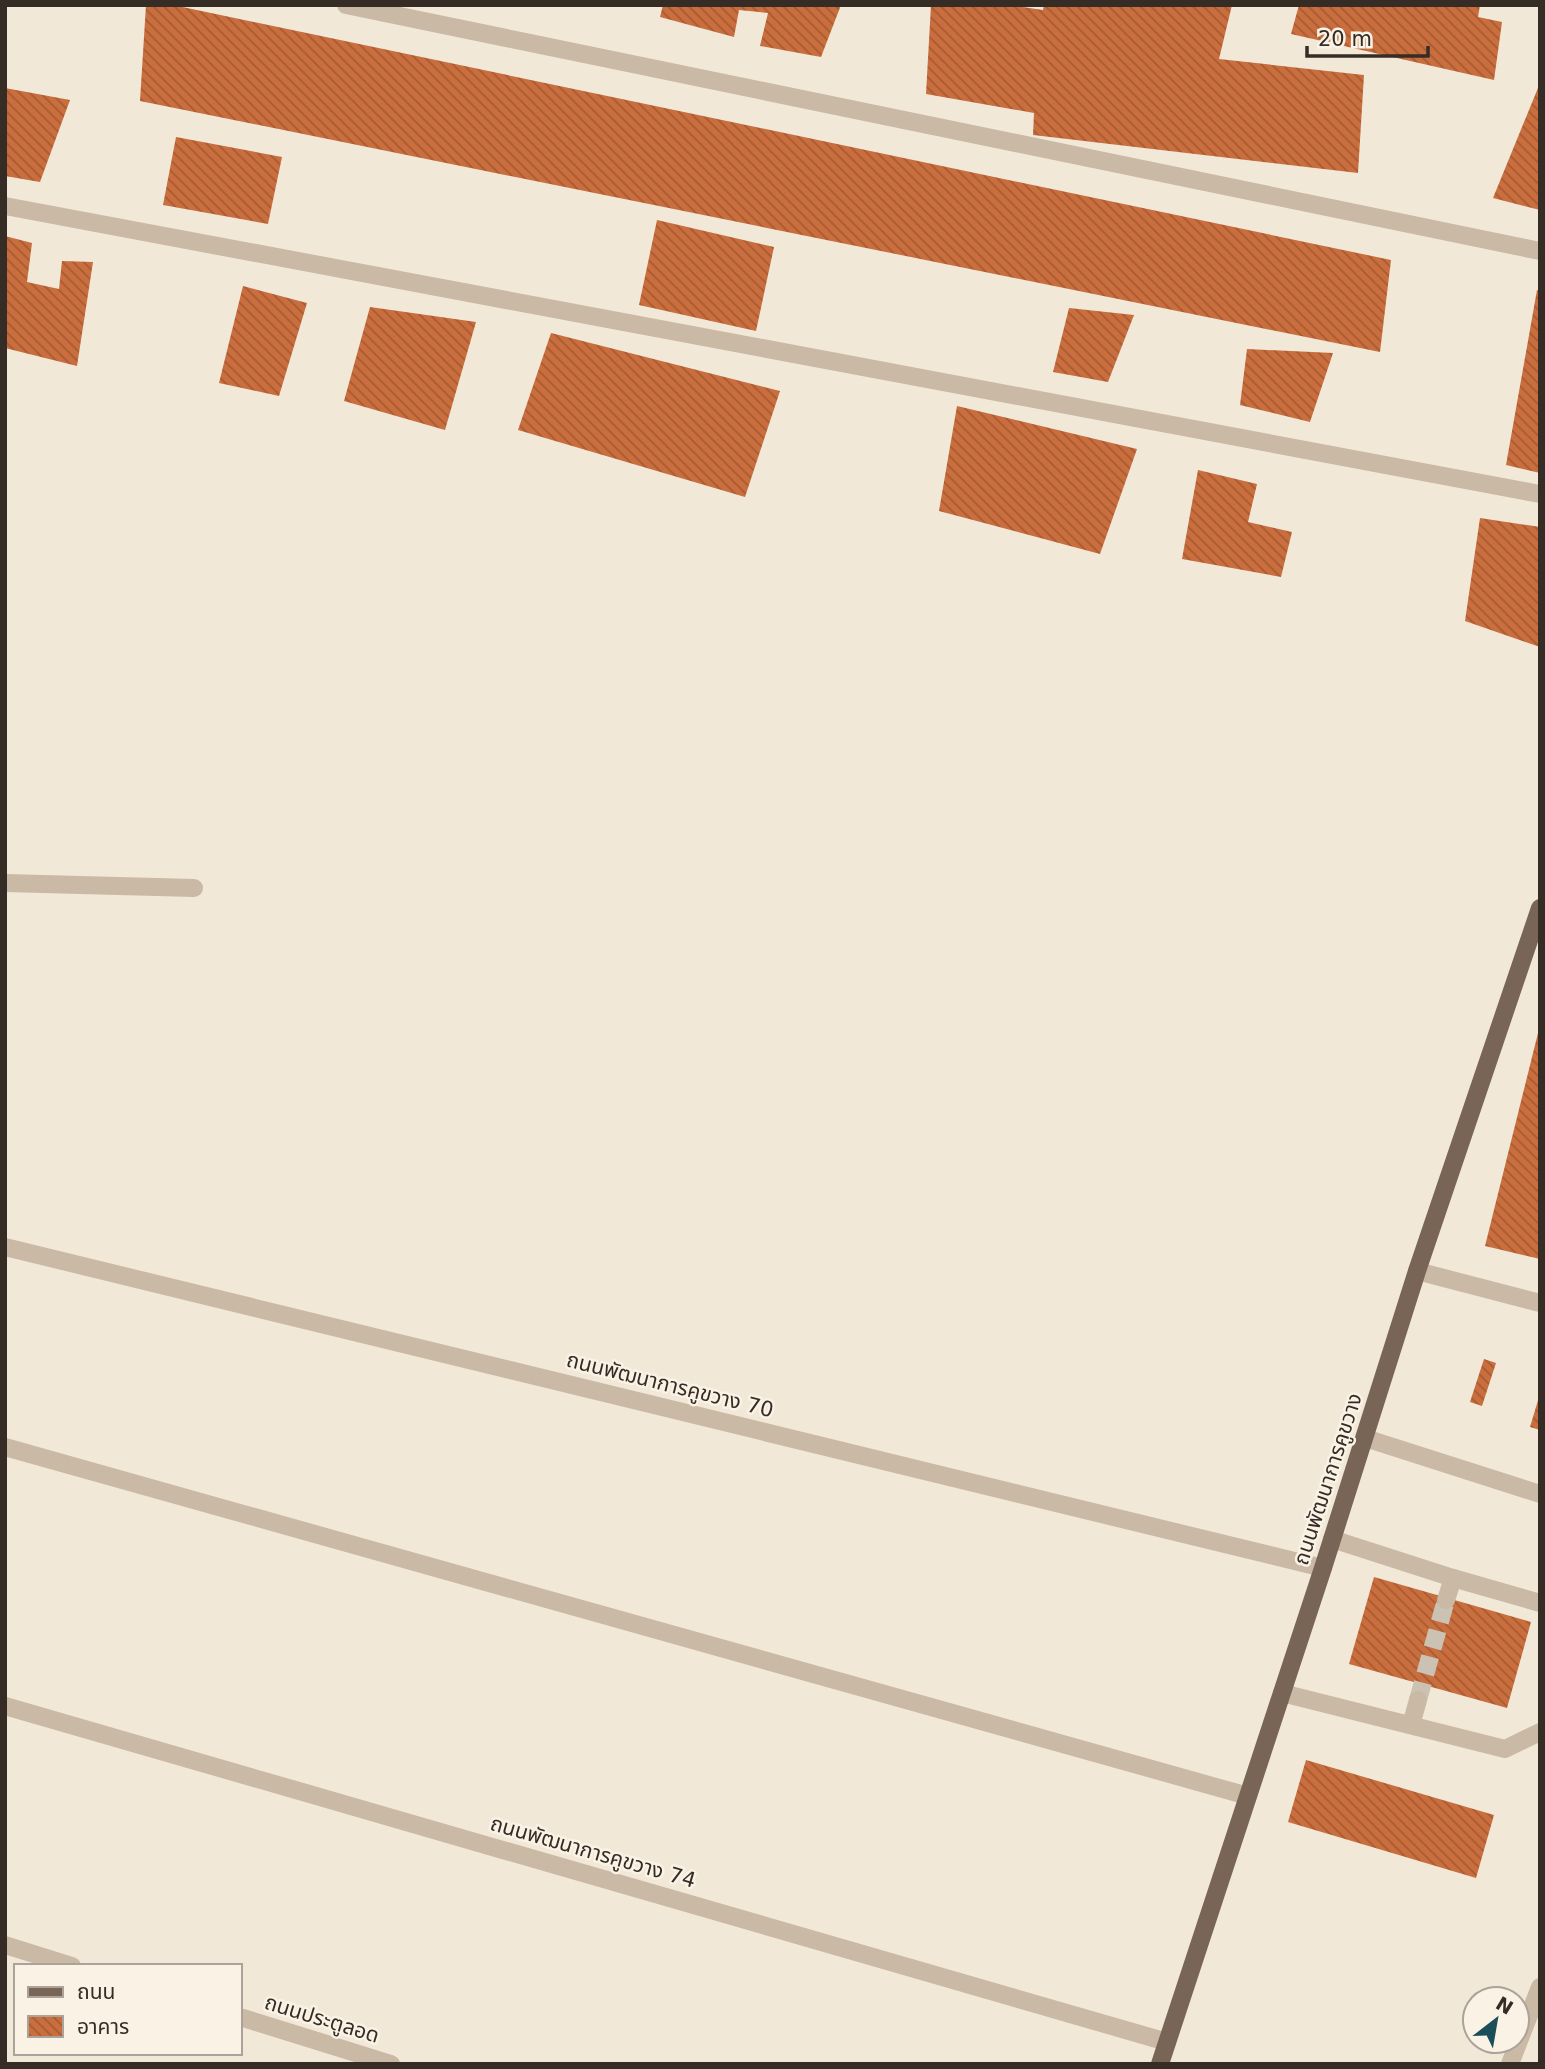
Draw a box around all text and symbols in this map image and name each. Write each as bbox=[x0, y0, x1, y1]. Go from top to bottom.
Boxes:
scale bar bbox=[1307, 14, 1428, 58]
text: 20 m bbox=[1318, 27, 1372, 51]
street label: ถนนพัฒนาการคูขวาง 70 bbox=[564, 1348, 776, 1423]
street label: ถนนพัฒนาการคูขวาง bbox=[1289, 1390, 1368, 1568]
street label: ถนนพัฒนาการคูขวาง 74 bbox=[487, 1811, 699, 1894]
legend bbox=[14, 1964, 242, 2055]
text: ถนน bbox=[77, 1980, 115, 2004]
north arrow bbox=[1461, 1985, 1531, 2055]
street label: ถนนประตูลอด bbox=[261, 1990, 382, 2049]
text: N bbox=[1492, 1992, 1517, 2019]
text: อาคาร bbox=[77, 2015, 129, 2039]

